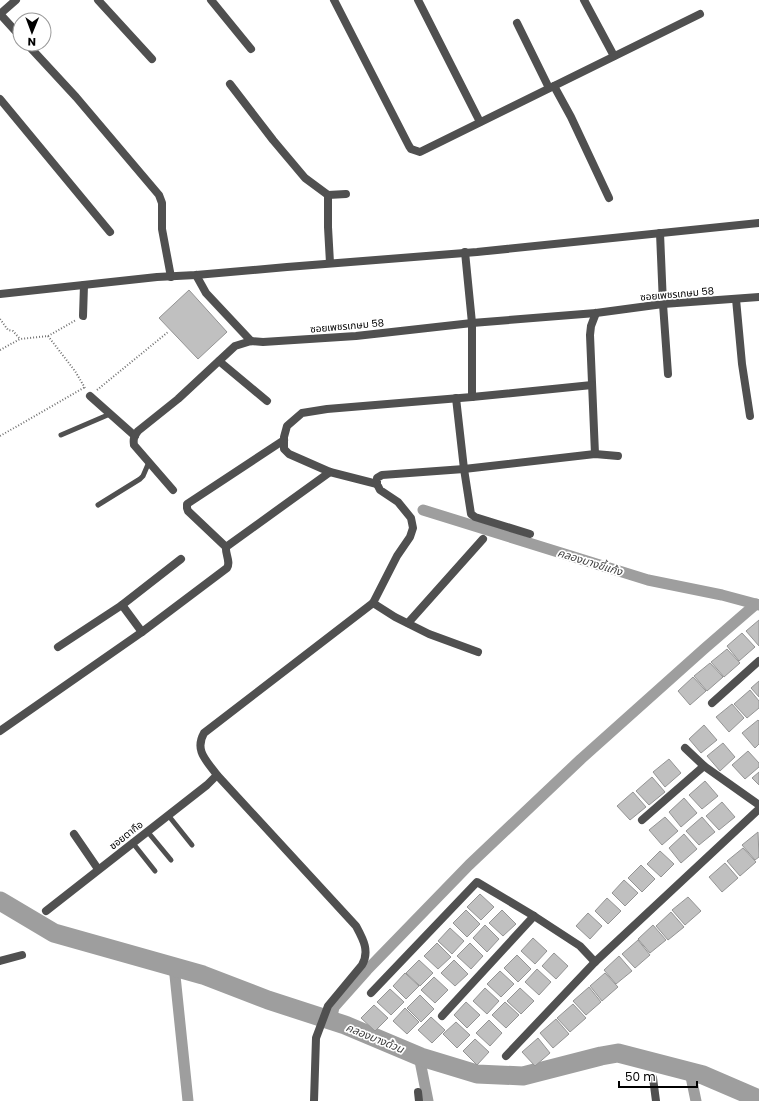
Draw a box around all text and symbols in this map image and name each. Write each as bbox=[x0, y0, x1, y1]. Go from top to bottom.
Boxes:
north arrow bbox=[12, 12, 52, 52]
text: N bbox=[28, 34, 36, 50]
street label: ซอยเพชรเกษม 58 bbox=[639, 283, 715, 305]
street label: ซอยเพชรเกษม 58 bbox=[309, 315, 385, 337]
water label: คลองบางขี้แก้ง bbox=[556, 545, 625, 580]
street label: ซอยตากือ bbox=[106, 817, 146, 853]
water label: คลองบางด้วน bbox=[344, 1019, 408, 1057]
scale bar bbox=[619, 1063, 697, 1089]
text: 50 m bbox=[625, 1068, 656, 1085]

